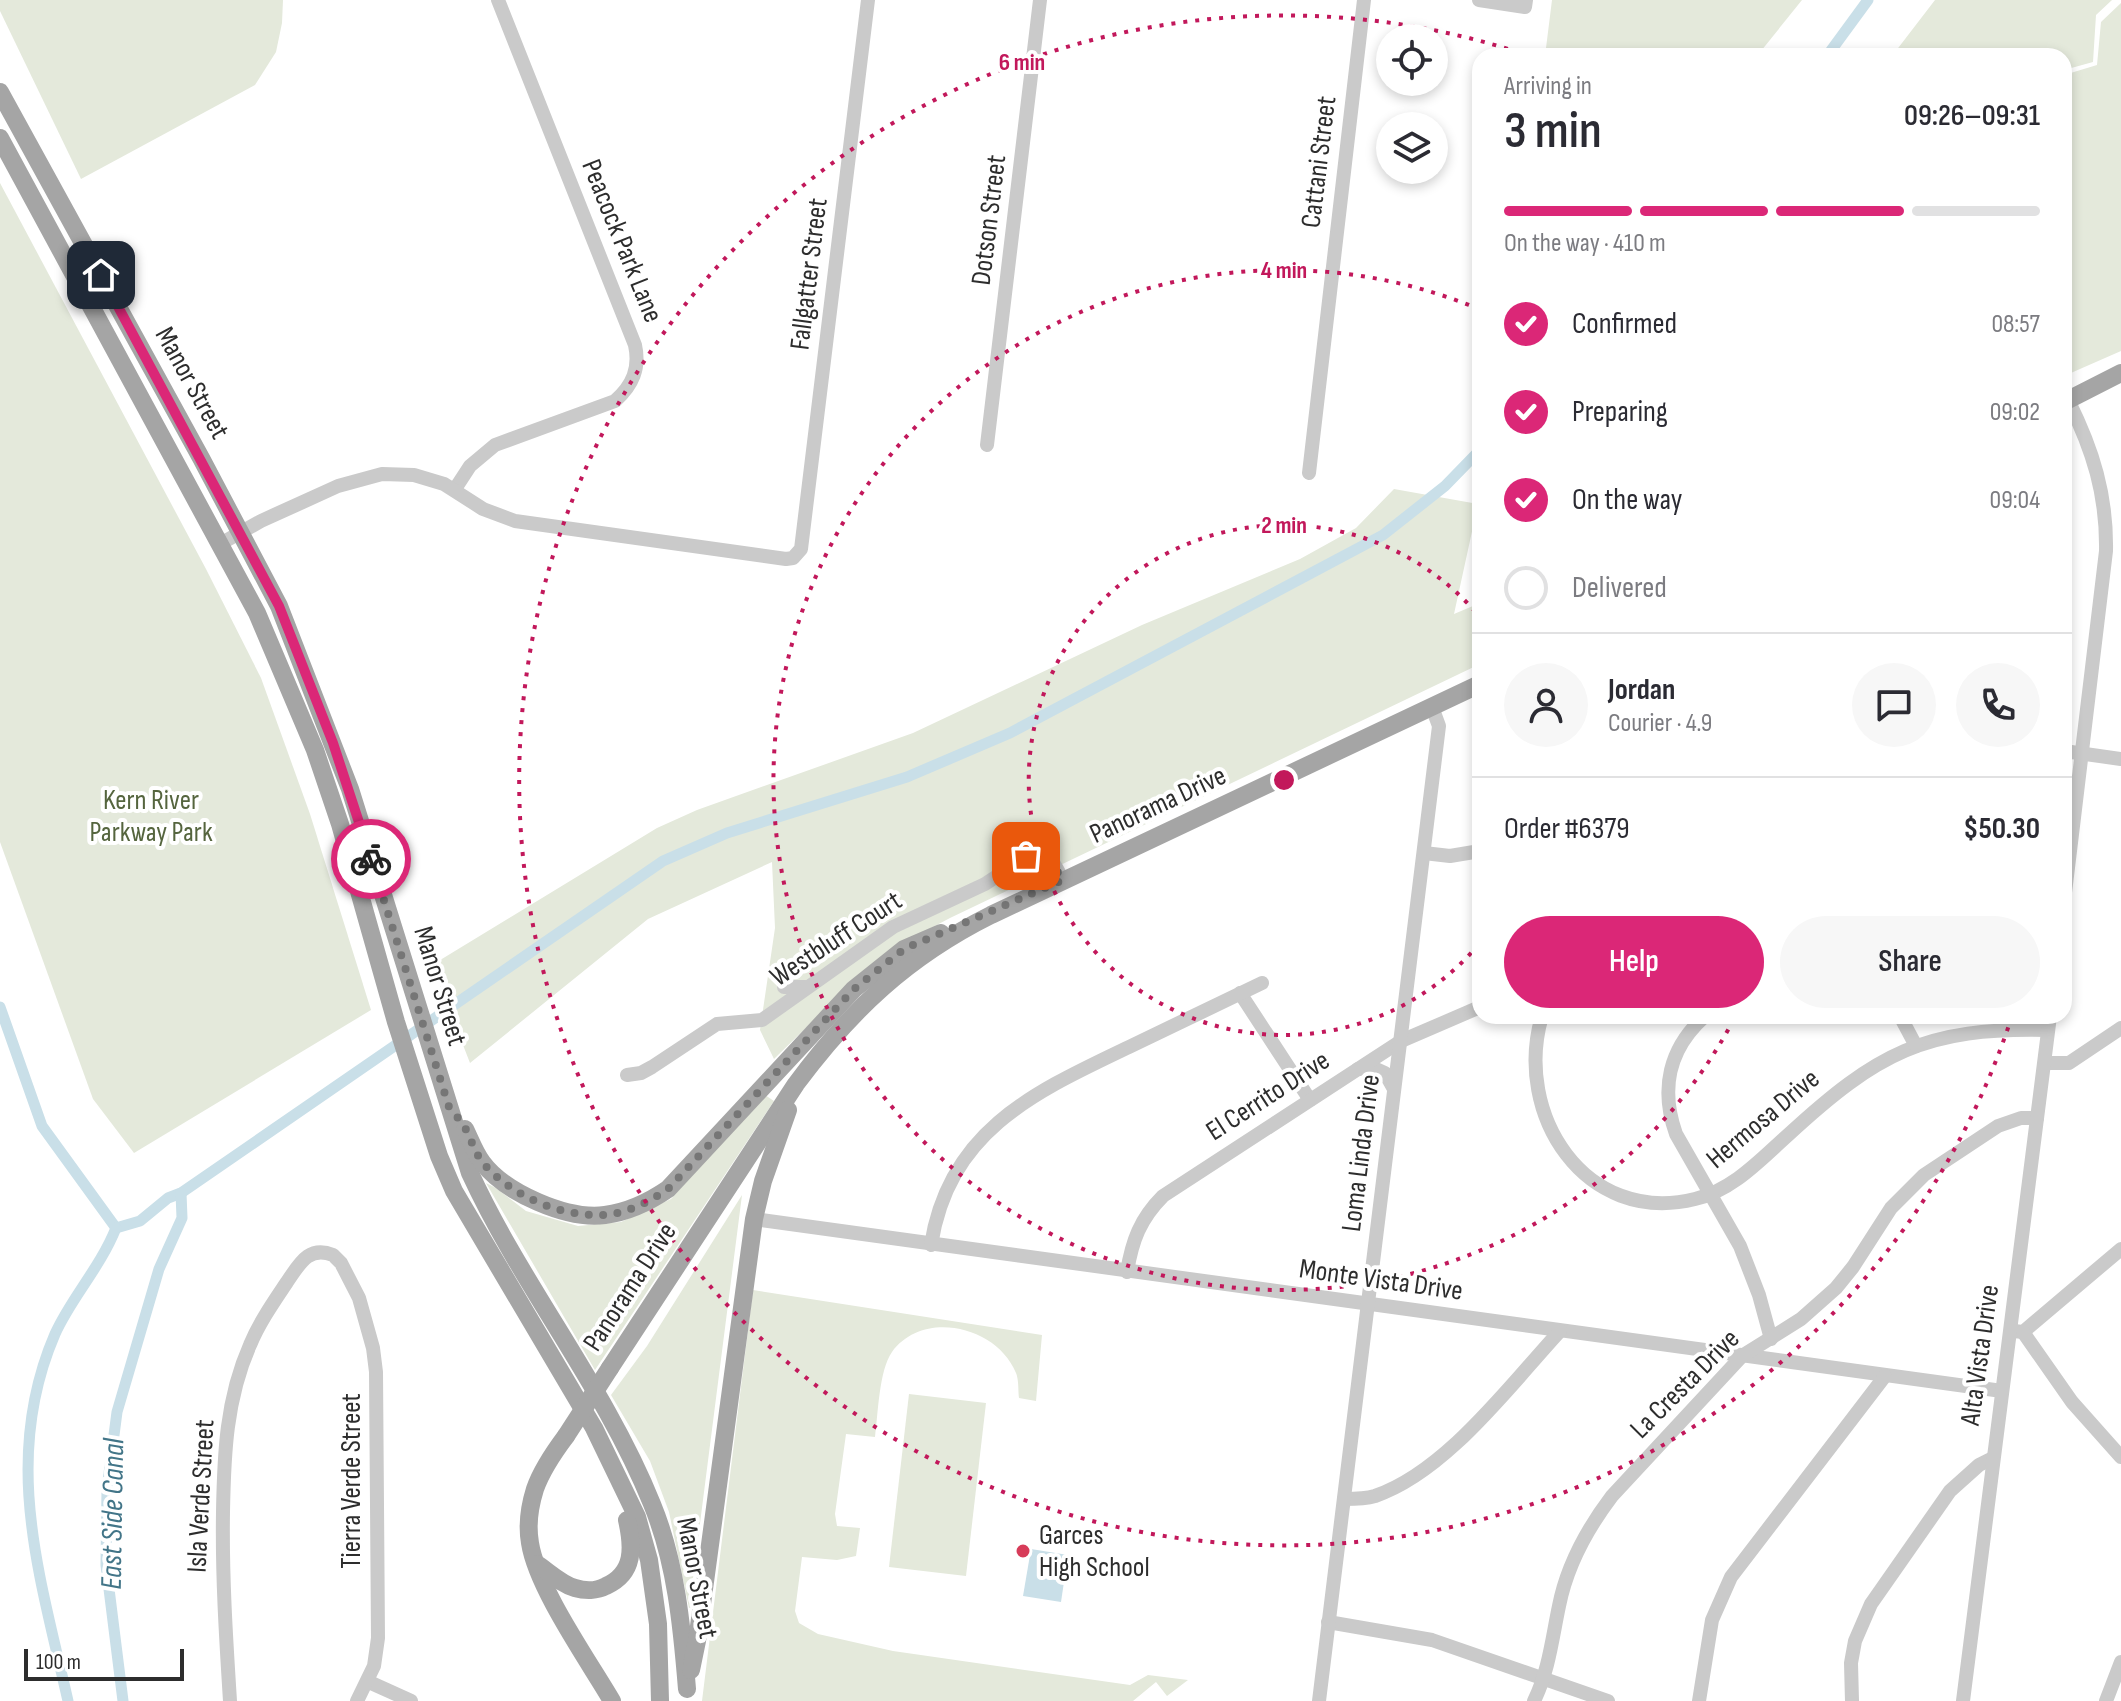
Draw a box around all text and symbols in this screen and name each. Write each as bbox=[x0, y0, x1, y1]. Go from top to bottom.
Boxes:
map controls bbox=[1376, 24, 1448, 184]
button: locate bbox=[1376, 24, 1448, 96]
text: 6 min bbox=[999, 48, 1045, 77]
text: Arriving in bbox=[1504, 71, 1592, 102]
street label: Cattani Street bbox=[1295, 94, 1343, 230]
text: 09:26–09:31 bbox=[1904, 98, 2040, 134]
text: 3 min bbox=[1504, 100, 1602, 163]
button: layers bbox=[1376, 112, 1448, 184]
street label: Dotson Street bbox=[965, 153, 1013, 287]
street label: Peacock Park Lane bbox=[574, 155, 670, 327]
street label: Fallgatter Street bbox=[783, 196, 835, 352]
text: On the way · 410 m bbox=[1504, 228, 1666, 259]
pin bbox=[67, 241, 135, 309]
icon: home bbox=[79, 253, 123, 297]
text: 4 min bbox=[1261, 256, 1307, 285]
icon: check bbox=[1504, 302, 1548, 346]
text: Confirmed bbox=[1572, 306, 1677, 342]
text: 08:57 bbox=[1991, 309, 2040, 340]
street label: Manor Street bbox=[148, 321, 236, 445]
icon: check bbox=[1504, 390, 1548, 434]
text: Preparing bbox=[1572, 394, 1668, 430]
text: 09:02 bbox=[1990, 397, 2040, 428]
icon: check bbox=[1504, 478, 1548, 522]
text: On the way bbox=[1572, 482, 1682, 518]
text: 09:04 bbox=[1990, 485, 2040, 516]
text: 2 min bbox=[1261, 511, 1307, 540]
text: Delivered bbox=[1572, 570, 1667, 606]
button: person bbox=[1504, 663, 1588, 747]
button: chat bbox=[1852, 663, 1936, 747]
button: phone bbox=[1956, 663, 2040, 747]
text: Jordan bbox=[1608, 672, 1675, 708]
text: Courier · 4.9 bbox=[1608, 708, 1712, 739]
street label: Panorama Drive bbox=[1085, 759, 1231, 851]
centre of rings bbox=[1270, 766, 1298, 794]
park label: Kern River Parkway Park bbox=[89, 784, 213, 849]
text: Order #6379 bbox=[1504, 811, 1630, 847]
text: $50.30 bbox=[1963, 811, 2040, 847]
courier bbox=[331, 819, 411, 899]
pin bbox=[992, 822, 1060, 890]
icon: bag bbox=[1004, 834, 1048, 878]
icon: bike bbox=[349, 837, 393, 881]
street label: Westbluff Court bbox=[764, 884, 908, 994]
button: Help bbox=[1504, 916, 1764, 1008]
button: Share bbox=[1780, 916, 2040, 1008]
street label: Manor Street bbox=[406, 923, 474, 1049]
street label: El Cerrito Drive bbox=[1200, 1044, 1336, 1148]
street label: Hermosa Drive bbox=[1700, 1062, 1826, 1176]
street label: Loma Linda Drive bbox=[1335, 1072, 1387, 1234]
street label: Panorama Drive bbox=[576, 1217, 684, 1357]
street label: Monte Vista Drive bbox=[1297, 1252, 1465, 1308]
street label: Alta Vista Drive bbox=[1954, 1283, 2006, 1428]
street label: La Cresta Drive bbox=[1624, 1323, 1746, 1445]
street label: Tierra Verde Street bbox=[335, 1393, 368, 1569]
street label: Isla Verde Street bbox=[181, 1419, 221, 1573]
water label: East Side Canal bbox=[94, 1436, 132, 1590]
street label: Manor Street bbox=[669, 1515, 725, 1641]
place label: Garces High School bbox=[1039, 1519, 1150, 1584]
marker: Garces High School bbox=[1014, 1542, 1032, 1560]
scale bar bbox=[24, 1645, 184, 1681]
text: 100 m bbox=[36, 1649, 81, 1676]

